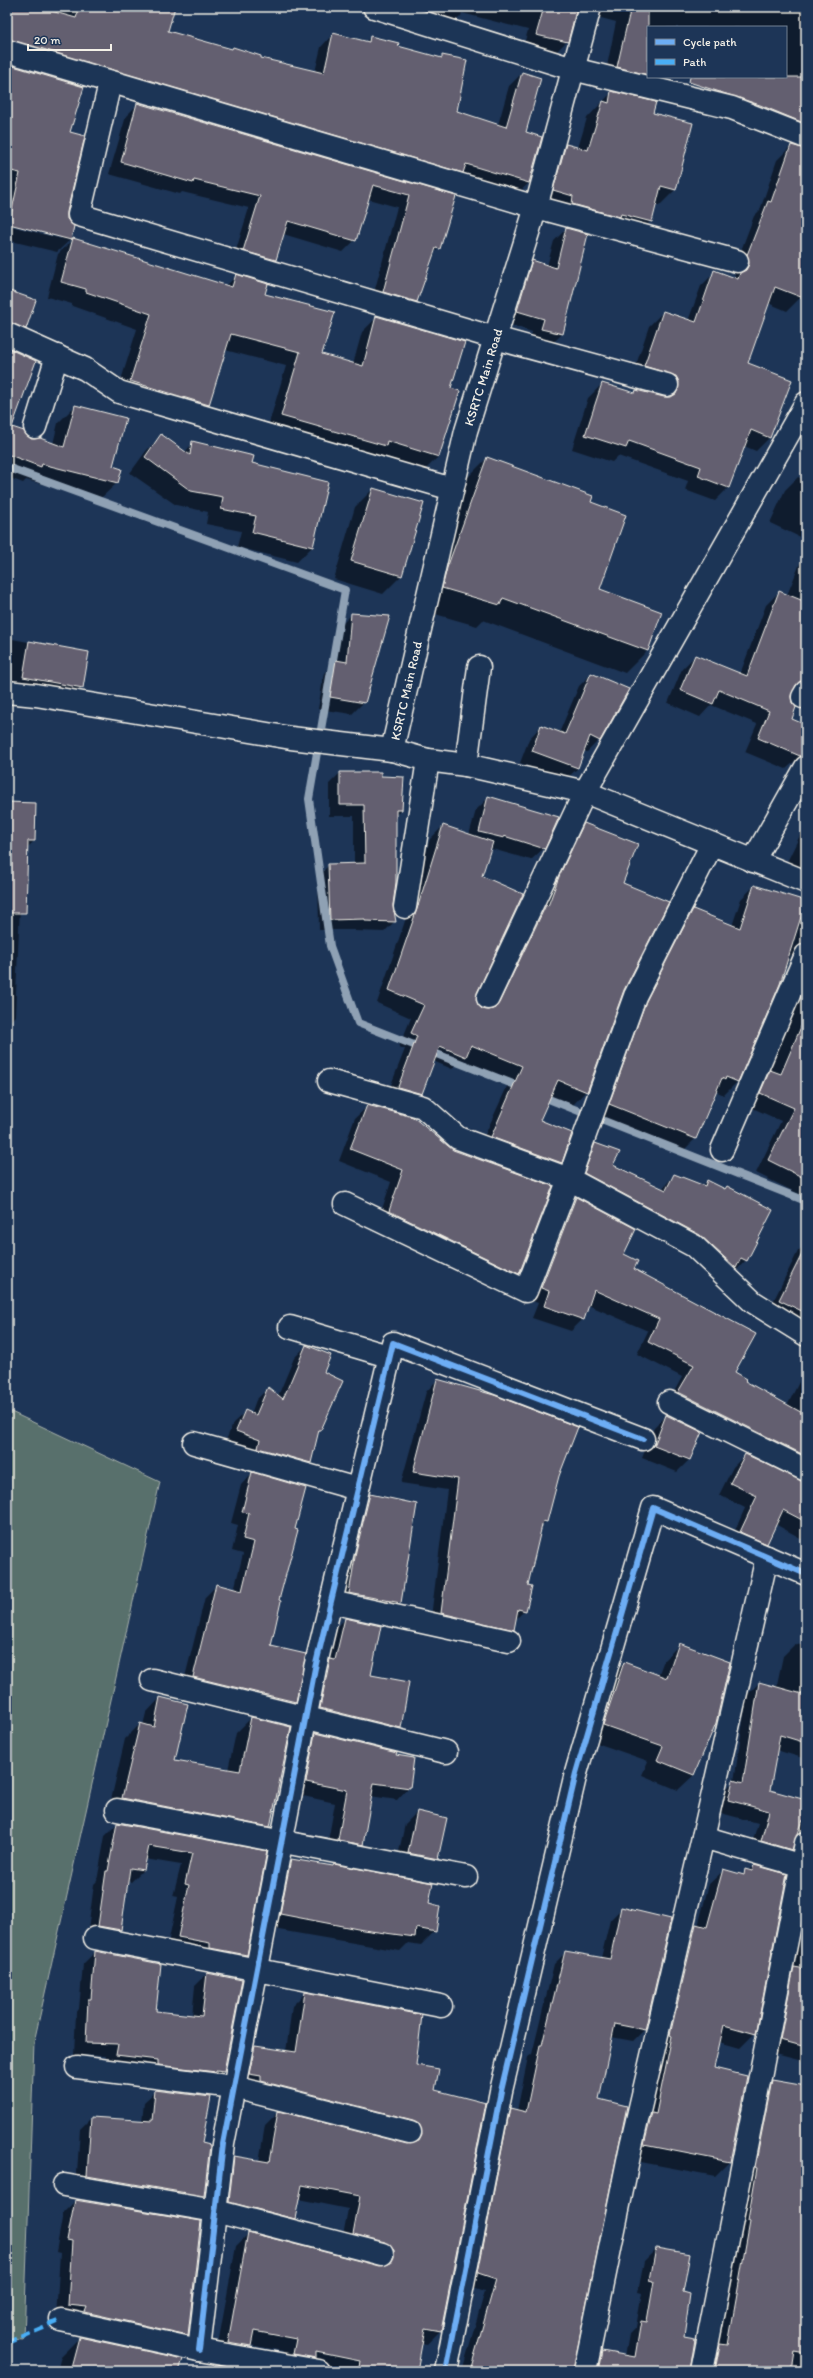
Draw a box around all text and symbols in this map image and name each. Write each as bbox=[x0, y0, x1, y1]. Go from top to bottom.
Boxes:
scale bar bbox=[28, 26, 111, 52]
legend bbox=[647, 26, 787, 78]
text: 20 m bbox=[34, 33, 61, 47]
text: Cycle path bbox=[683, 35, 737, 49]
text: Path bbox=[683, 55, 706, 69]
street label: KSRTC Main Road bbox=[461, 327, 506, 428]
street label: KSRTC Main Road bbox=[388, 640, 425, 742]

